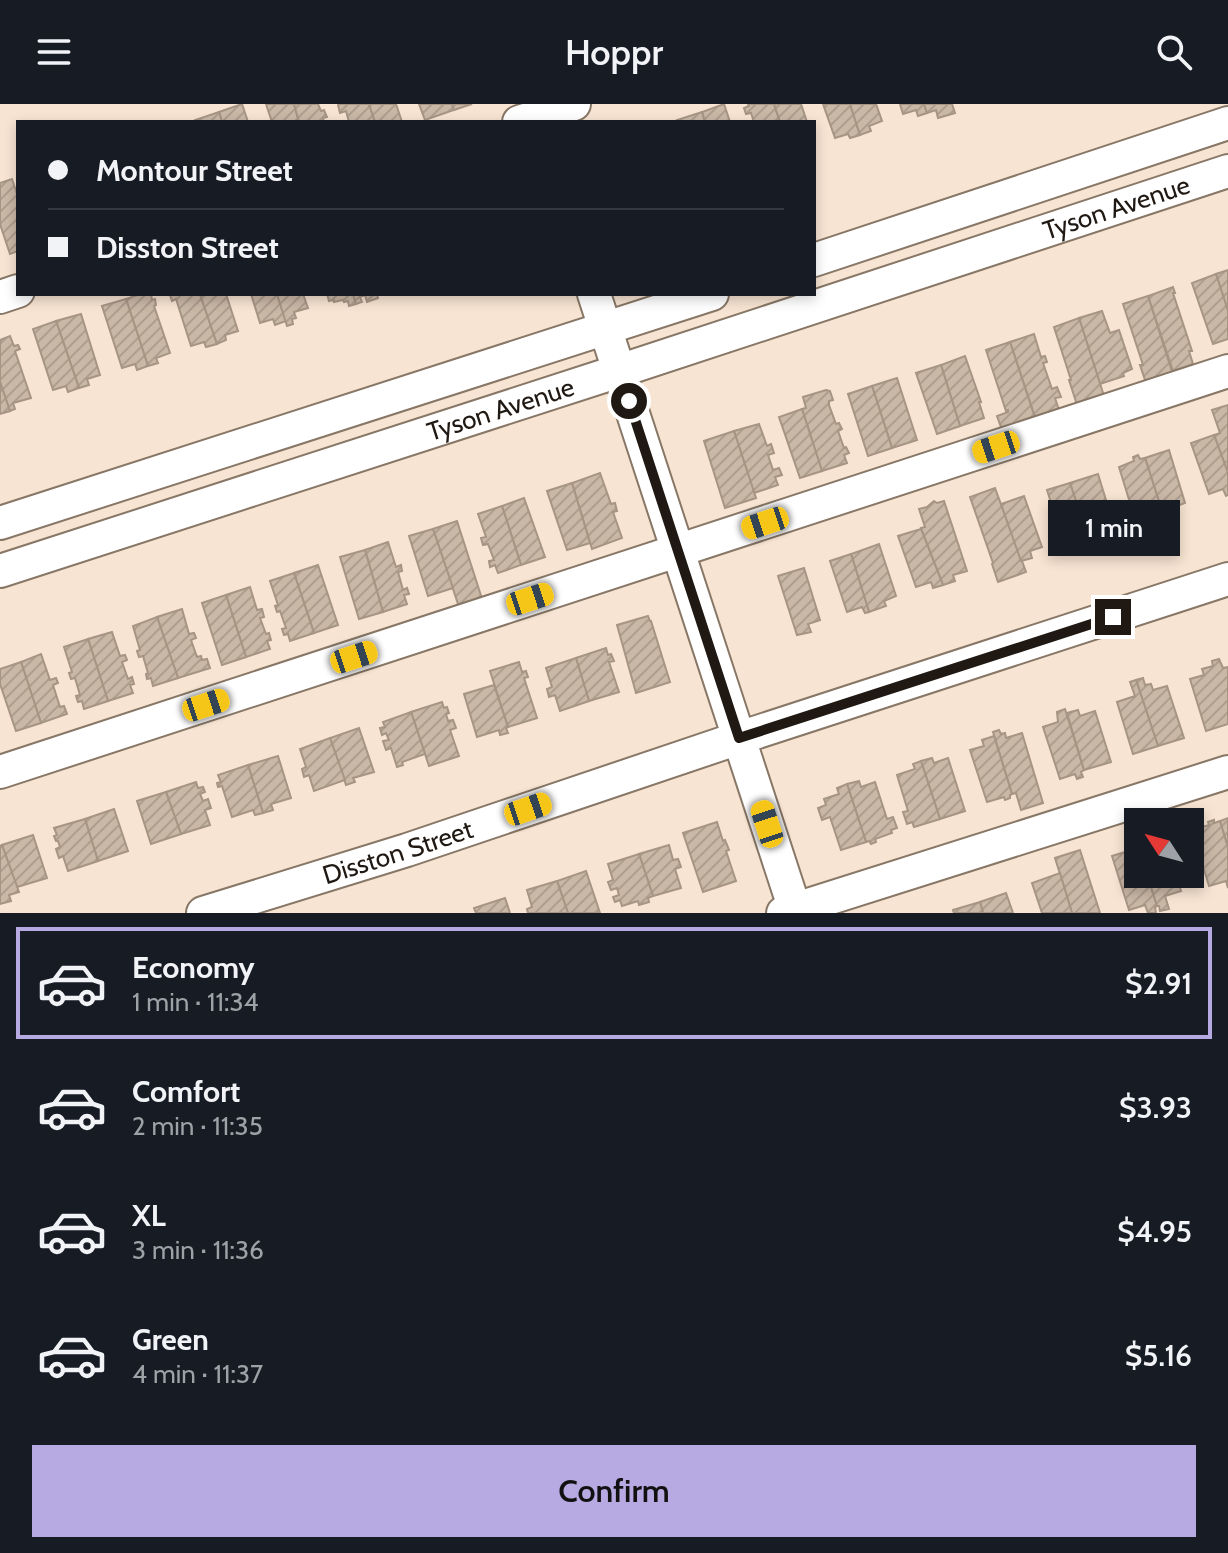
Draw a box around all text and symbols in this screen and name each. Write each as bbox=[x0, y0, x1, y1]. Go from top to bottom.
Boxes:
icon: menu bbox=[32, 30, 76, 74]
text: Hoppr bbox=[565, 30, 663, 74]
icon: search bbox=[1152, 30, 1196, 74]
text: Montour Street bbox=[96, 152, 293, 189]
street label: Tyson Avenue bbox=[1039, 169, 1194, 247]
text: Disston Street bbox=[96, 229, 279, 266]
street label: Tyson Avenue bbox=[423, 371, 578, 448]
route start bbox=[611, 383, 647, 419]
car bbox=[969, 428, 1023, 466]
callout: 1 min bbox=[1047, 501, 1179, 557]
car bbox=[738, 504, 792, 542]
text: 1 min bbox=[1085, 512, 1143, 544]
car bbox=[503, 580, 557, 618]
route end bbox=[1095, 599, 1131, 635]
car bbox=[327, 638, 381, 676]
car bbox=[179, 686, 233, 724]
car bbox=[501, 790, 555, 828]
car bbox=[748, 797, 786, 851]
north arrow bbox=[1124, 808, 1204, 888]
map controls bbox=[1124, 808, 1204, 888]
street label: Disston Street bbox=[319, 813, 477, 891]
icon: car bbox=[36, 947, 108, 1019]
text: Economy bbox=[132, 949, 255, 986]
text: $2.91 bbox=[1125, 965, 1192, 1002]
text: 1 min · 11:34 bbox=[132, 986, 259, 1018]
icon: car bbox=[36, 1071, 108, 1143]
text: Comfort bbox=[132, 1073, 240, 1110]
text: $3.93 bbox=[1119, 1089, 1192, 1126]
text: 2 min · 11:35 bbox=[132, 1110, 263, 1142]
icon: car bbox=[36, 1195, 108, 1267]
text: XL bbox=[132, 1197, 166, 1234]
text: $4.95 bbox=[1117, 1213, 1192, 1250]
text: 3 min · 11:36 bbox=[132, 1234, 264, 1266]
icon: car bbox=[36, 1319, 108, 1391]
text: Green bbox=[132, 1321, 209, 1358]
text: $5.16 bbox=[1125, 1337, 1192, 1374]
text: 4 min · 11:37 bbox=[132, 1358, 263, 1390]
button: Confirm bbox=[32, 1445, 1196, 1537]

